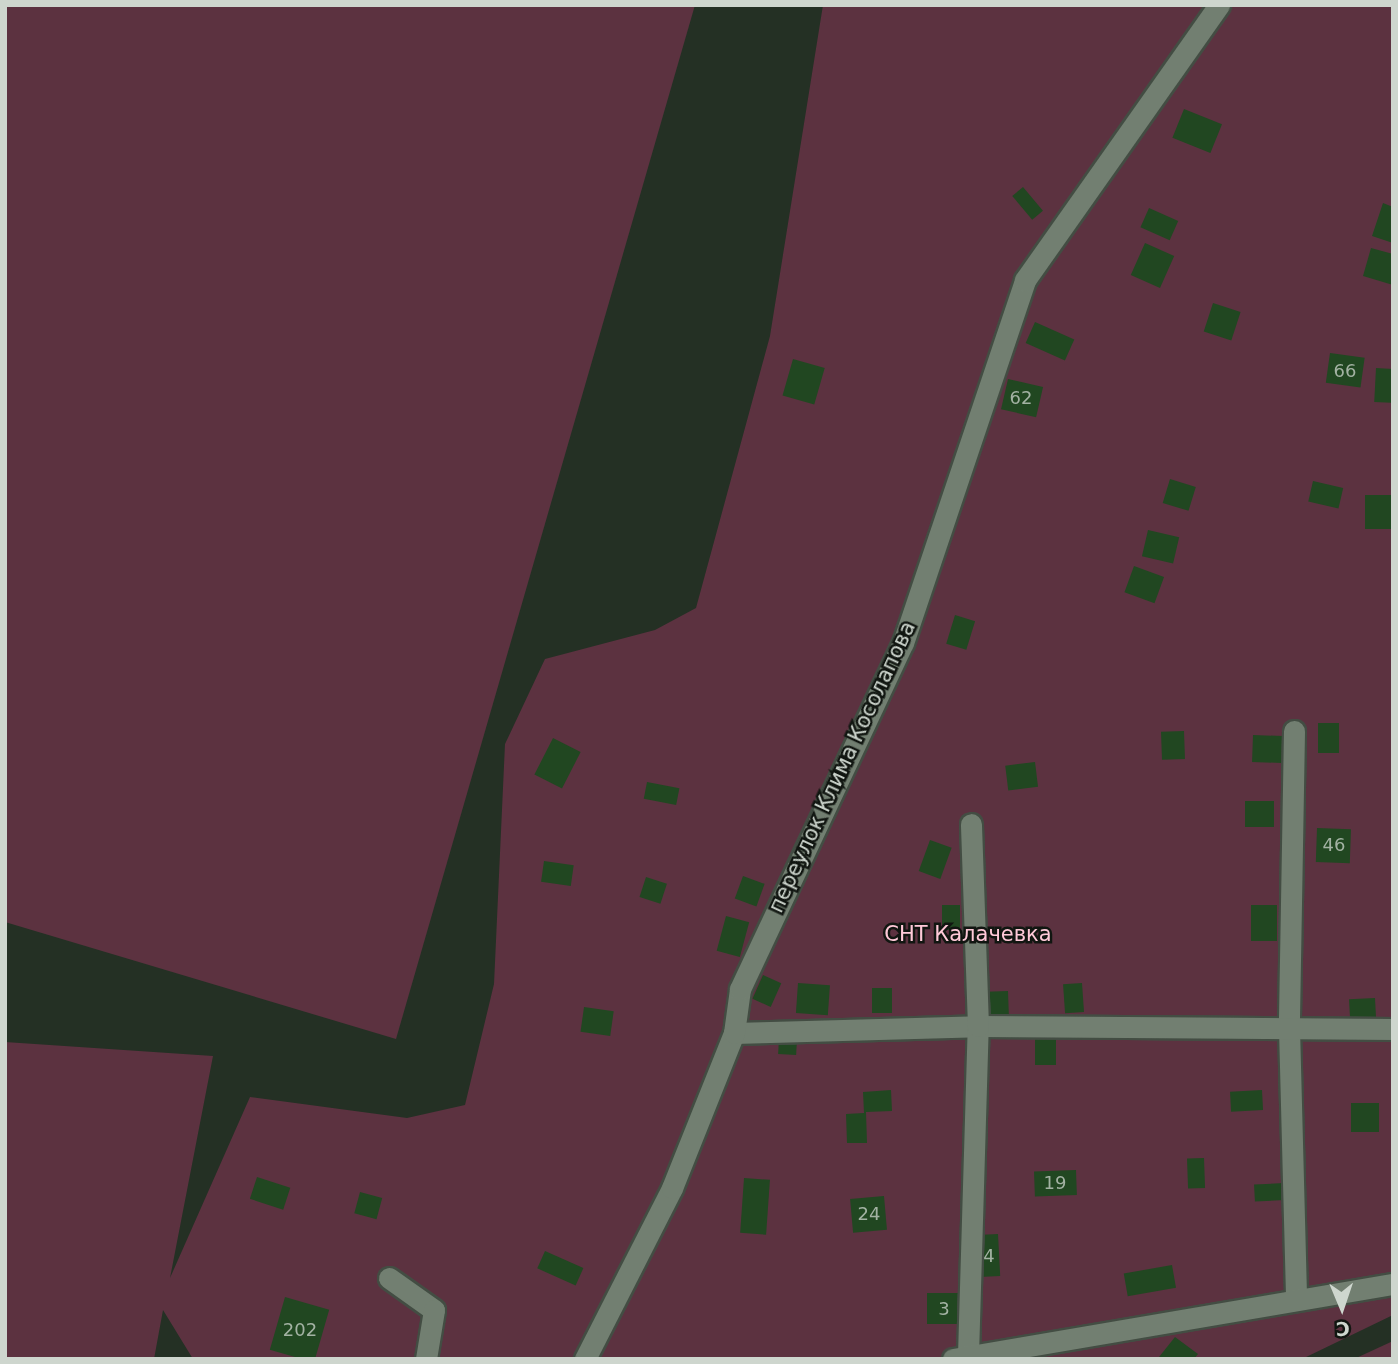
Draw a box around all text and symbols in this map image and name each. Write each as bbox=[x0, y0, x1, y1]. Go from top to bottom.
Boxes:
house number: 66 bbox=[1334, 360, 1356, 382]
house number: 62 bbox=[1010, 387, 1032, 409]
street label: переулок Клима Косолапова bbox=[763, 617, 921, 917]
house number: 46 bbox=[1323, 834, 1345, 856]
park label: СНТ Калачевка bbox=[884, 921, 1052, 947]
house number: 19 bbox=[1044, 1172, 1066, 1194]
house number: 24 bbox=[858, 1203, 880, 1225]
house number: 4 bbox=[983, 1245, 995, 1267]
north arrow bbox=[1307, 1273, 1377, 1343]
house number: 3 bbox=[938, 1298, 950, 1320]
text: С bbox=[1335, 1318, 1350, 1340]
house number: 202 bbox=[283, 1319, 317, 1341]

